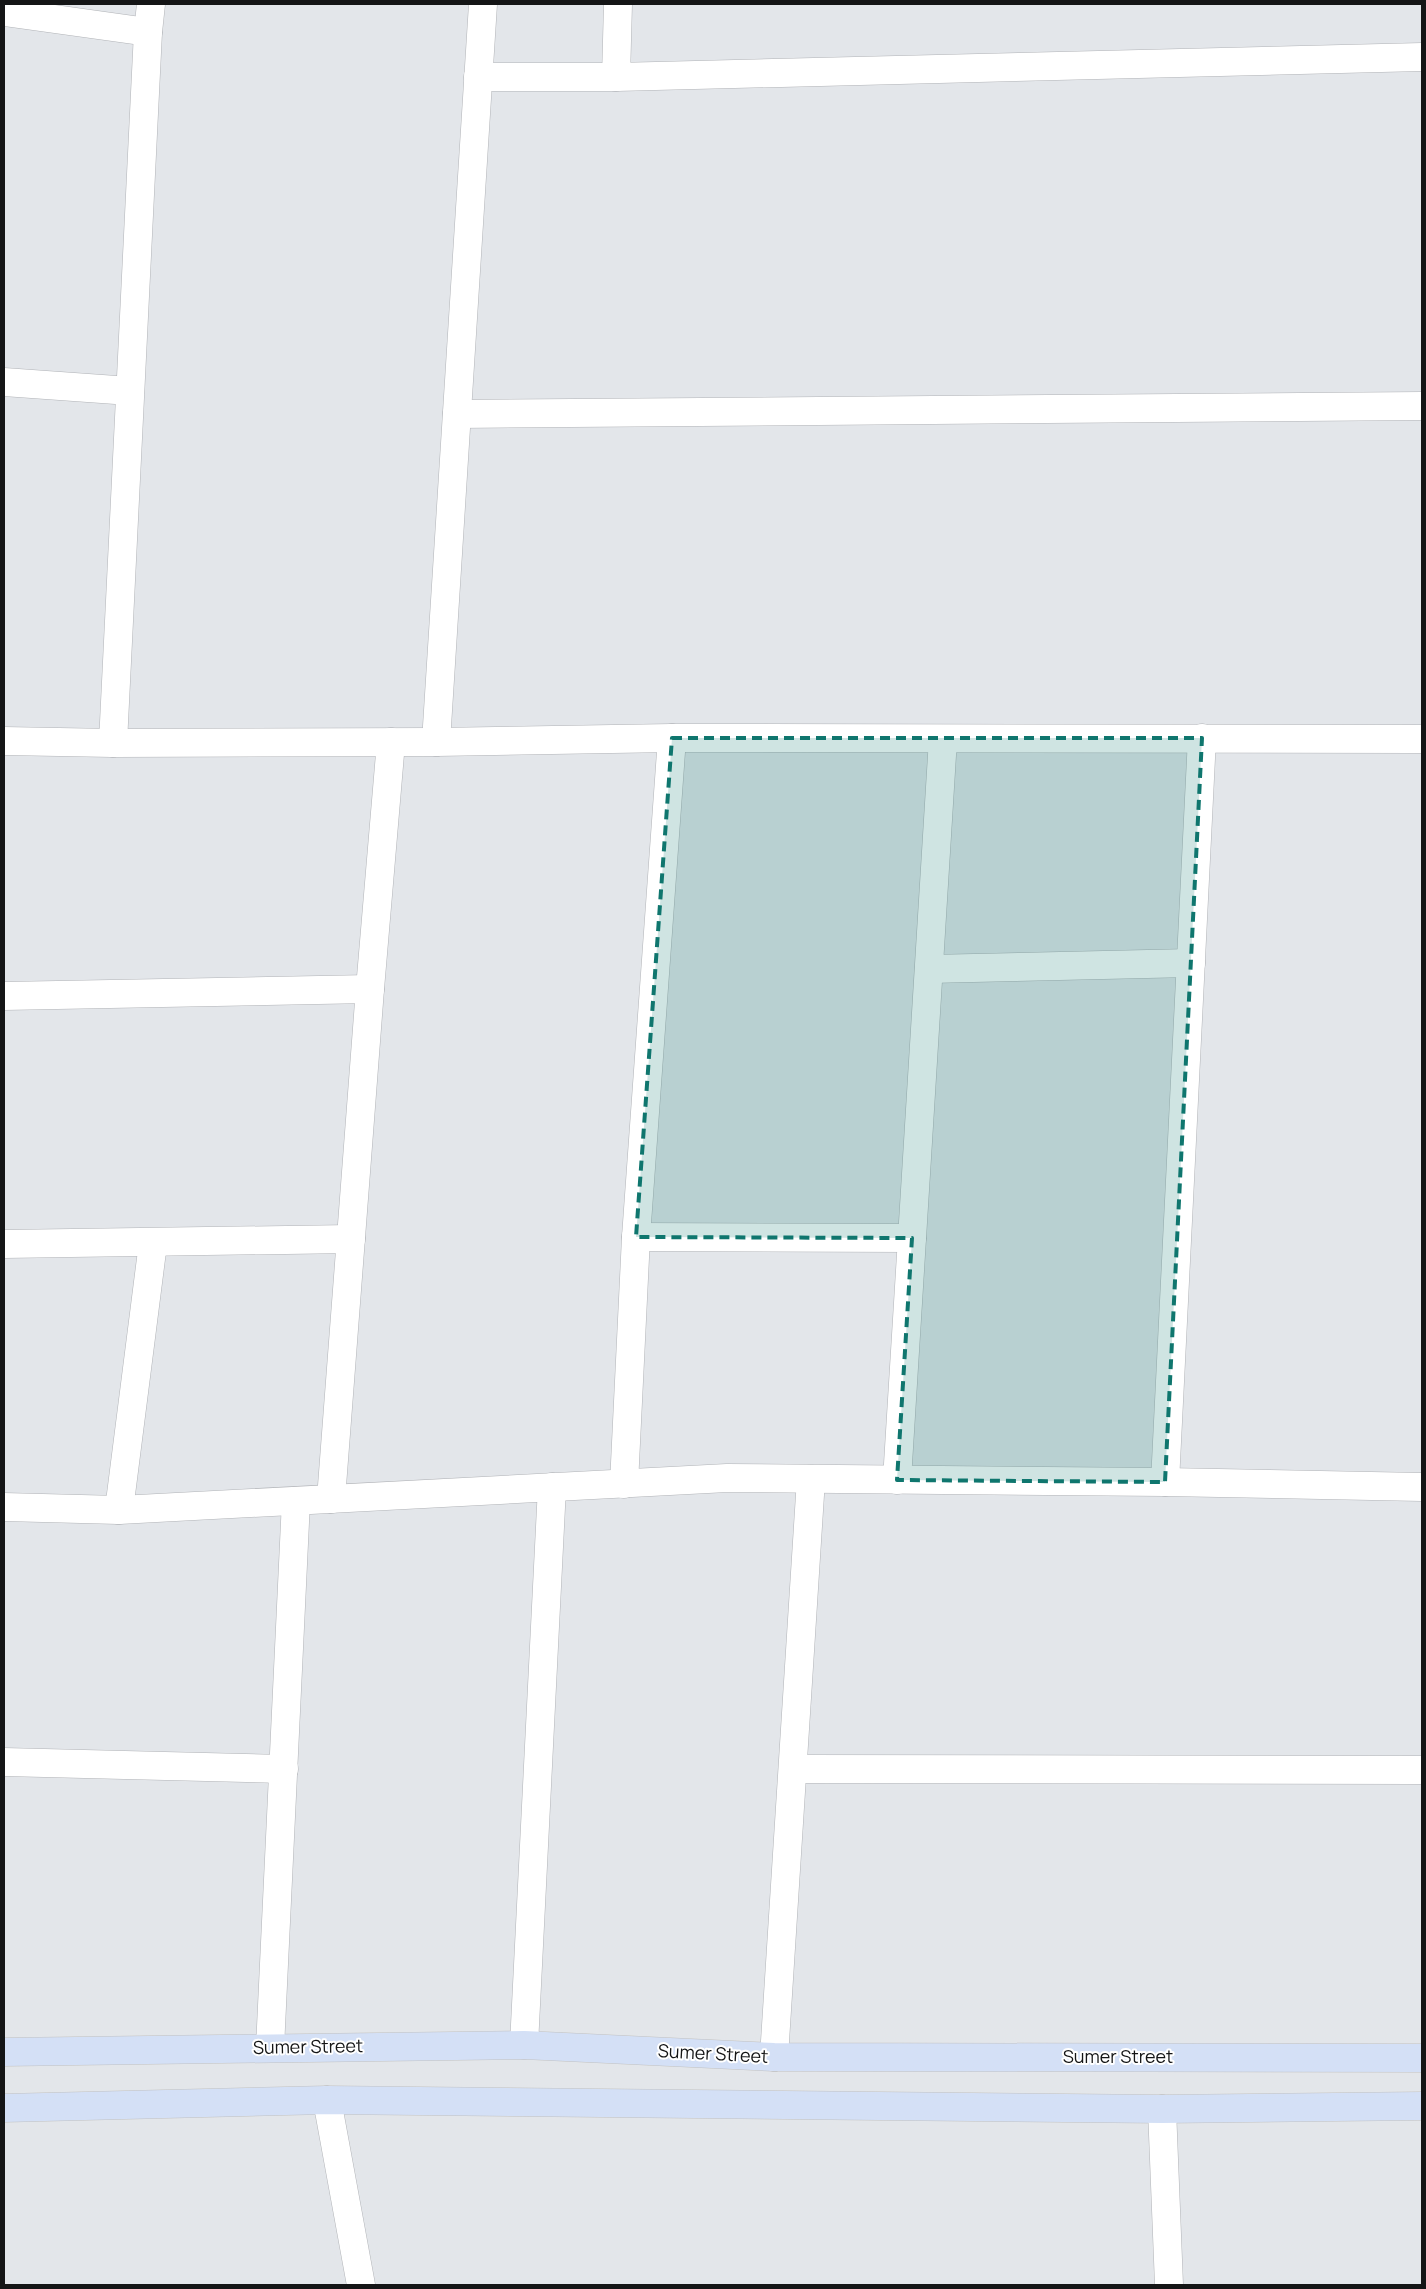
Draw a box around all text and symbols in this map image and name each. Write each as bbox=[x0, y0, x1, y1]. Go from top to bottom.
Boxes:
street label: Sumer Street bbox=[253, 2033, 363, 2059]
street label: Sumer Street bbox=[657, 2038, 769, 2068]
street label: Sumer Street bbox=[1063, 2044, 1173, 2068]

